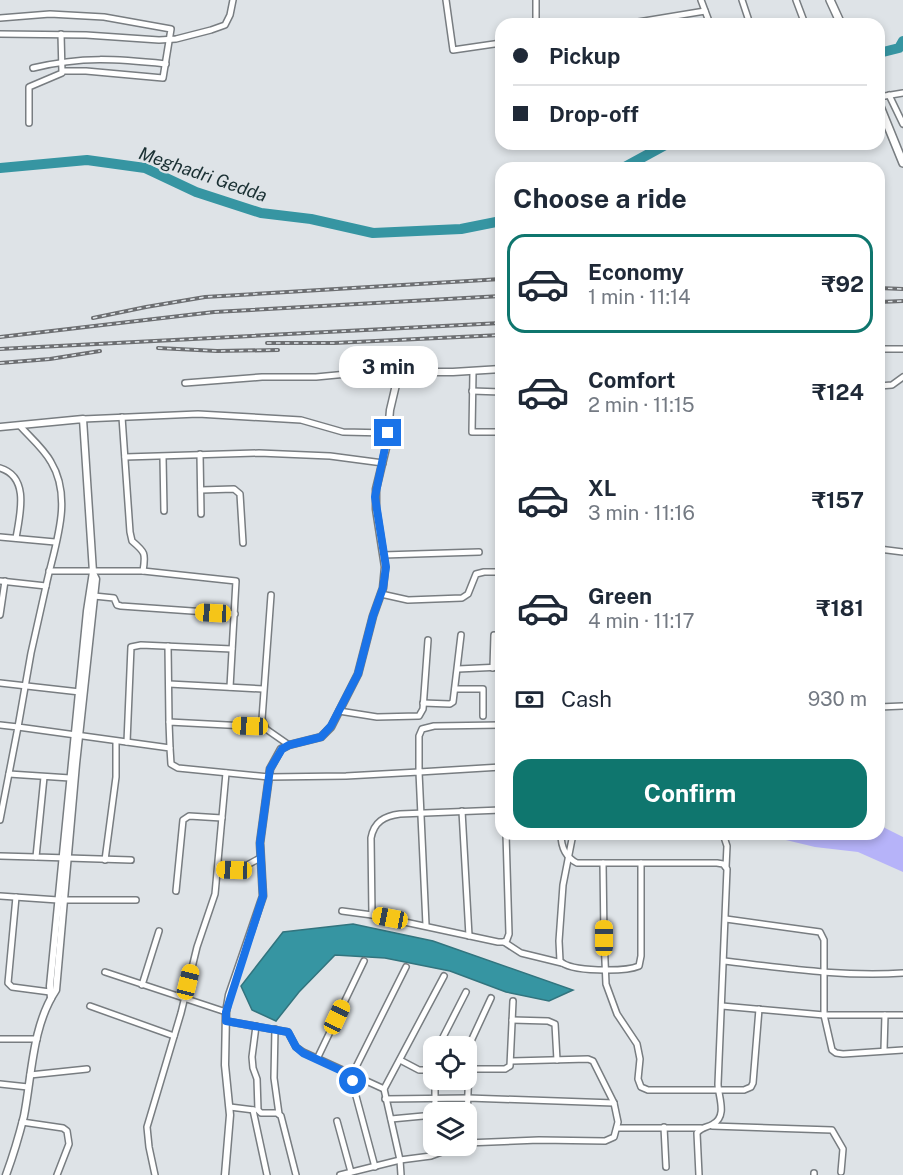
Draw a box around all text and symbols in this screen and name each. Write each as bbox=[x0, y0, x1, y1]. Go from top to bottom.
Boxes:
text: Pickup bbox=[549, 43, 620, 69]
text: Drop-off bbox=[549, 101, 639, 127]
water label: Meghadri Gedda bbox=[136, 142, 270, 206]
text: Choose a ride bbox=[513, 182, 687, 214]
icon: car bbox=[516, 257, 570, 311]
text: Economy bbox=[588, 259, 684, 285]
text: ₹92 bbox=[821, 271, 864, 297]
text: 1 min · 11:14 bbox=[588, 285, 691, 309]
callout: 3 min bbox=[338, 346, 438, 388]
text: 3 min bbox=[362, 355, 415, 379]
icon: car bbox=[516, 365, 570, 419]
text: Comfort bbox=[588, 367, 675, 393]
text: ₹124 bbox=[812, 379, 864, 405]
text: 2 min · 11:15 bbox=[588, 393, 695, 417]
route end bbox=[374, 419, 401, 446]
icon: car bbox=[516, 473, 570, 527]
text: XL bbox=[588, 475, 616, 501]
text: ₹157 bbox=[812, 487, 864, 513]
text: 3 min · 11:16 bbox=[588, 501, 695, 525]
icon: car bbox=[516, 581, 570, 635]
text: Green bbox=[588, 583, 652, 609]
text: ₹181 bbox=[816, 595, 864, 621]
car bbox=[195, 603, 231, 623]
text: 4 min · 11:17 bbox=[588, 609, 694, 633]
icon: cash bbox=[513, 683, 546, 716]
text: Cash bbox=[561, 686, 612, 712]
text: 930 m bbox=[808, 687, 867, 711]
car bbox=[232, 716, 268, 736]
button: Confirm bbox=[513, 759, 867, 828]
car bbox=[216, 860, 252, 880]
car bbox=[371, 906, 409, 930]
car bbox=[595, 920, 613, 956]
car bbox=[175, 962, 201, 1002]
car bbox=[321, 997, 353, 1037]
map controls bbox=[423, 1036, 477, 1156]
button: locate bbox=[423, 1036, 477, 1090]
route start bbox=[339, 1067, 366, 1094]
button: layers bbox=[423, 1102, 477, 1156]

